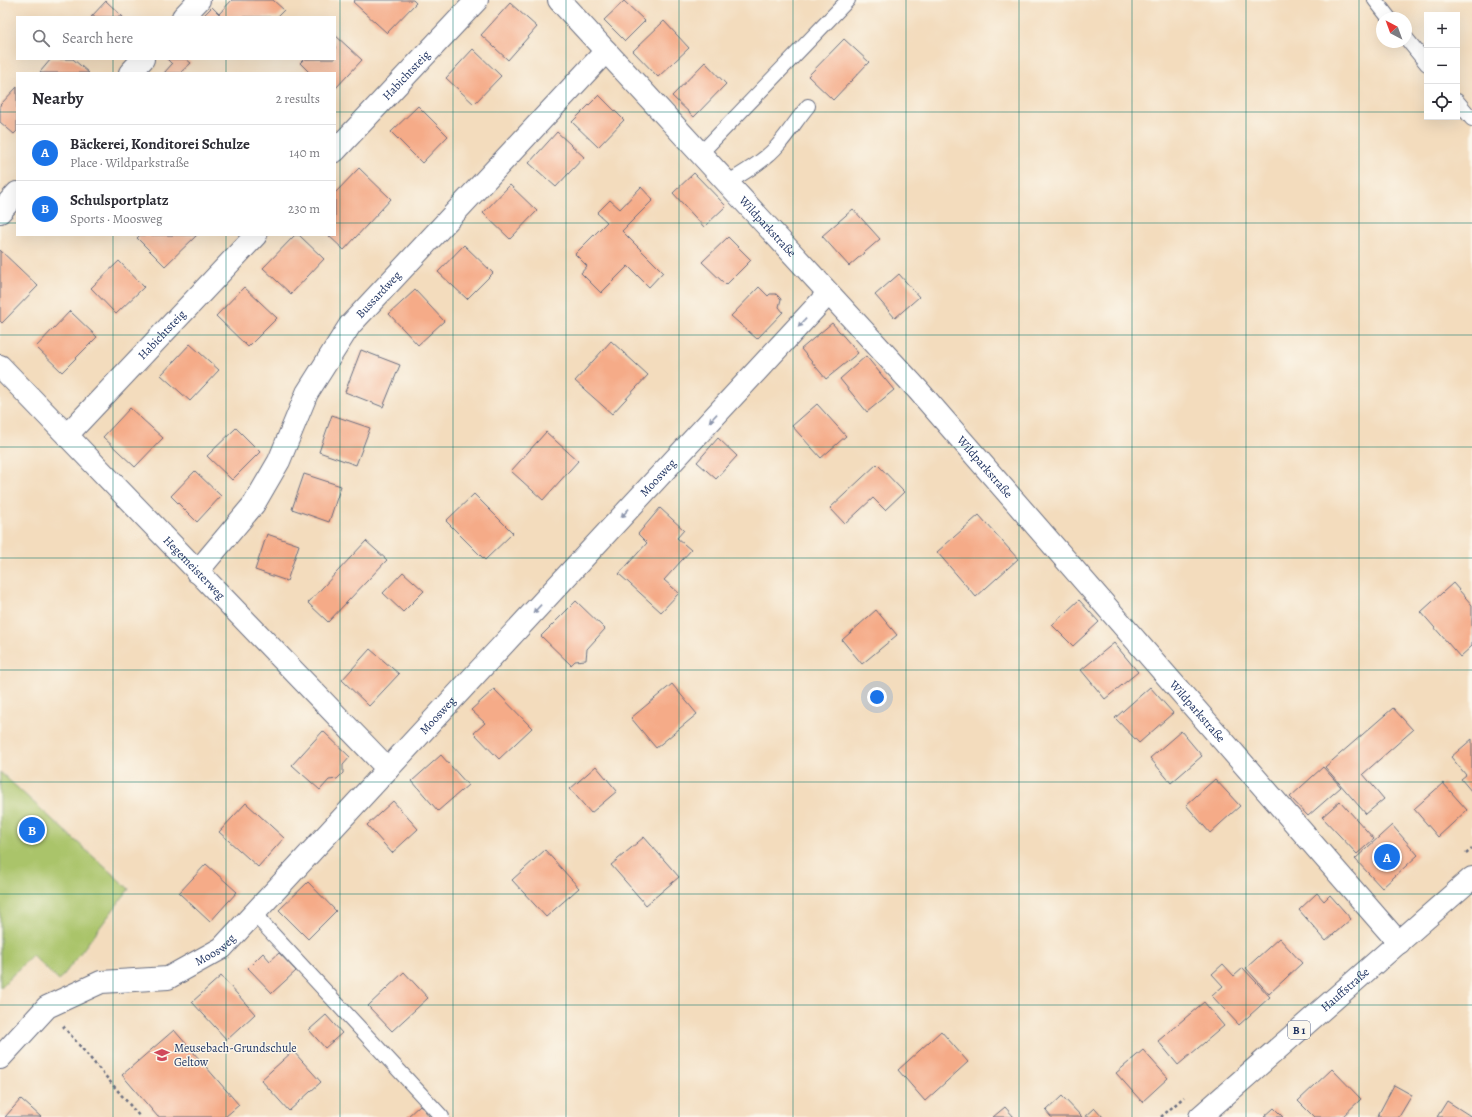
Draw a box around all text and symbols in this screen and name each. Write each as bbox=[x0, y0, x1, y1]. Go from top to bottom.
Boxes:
north arrow bbox=[1376, 12, 1412, 48]
map controls bbox=[1424, 12, 1460, 120]
button: + bbox=[1424, 12, 1460, 48]
search box bbox=[16, 16, 336, 60]
icon: search bbox=[30, 27, 52, 49]
text: Search here bbox=[62, 28, 133, 48]
street label: Habichtsteig bbox=[379, 47, 434, 104]
button: − bbox=[1424, 48, 1460, 84]
button: locate bbox=[1424, 84, 1460, 120]
text: Nearby bbox=[32, 87, 83, 110]
text: 2 results bbox=[276, 90, 320, 107]
text: Bäckerei, Konditorei Schulze bbox=[70, 134, 250, 154]
text: A bbox=[41, 144, 49, 161]
text: 140 m bbox=[289, 144, 320, 161]
text: Place · Wildparkstraße bbox=[70, 154, 189, 171]
text: Schulsportplatz bbox=[70, 190, 169, 210]
street label: Wildparkstraße bbox=[735, 192, 800, 260]
text: B bbox=[41, 200, 49, 217]
text: 230 m bbox=[288, 200, 320, 217]
text: Sports · Moosweg bbox=[70, 210, 163, 227]
street label: Bussardweg bbox=[352, 267, 404, 322]
street label: Habichtsteig bbox=[134, 306, 189, 363]
one-way arrow bbox=[797, 317, 806, 328]
one-way arrow bbox=[709, 413, 718, 423]
street label: Wildparkstraße bbox=[953, 432, 1016, 501]
street label: Moosweg bbox=[636, 455, 679, 500]
one-way arrow bbox=[620, 508, 630, 518]
street label: Hegemeisterweg bbox=[160, 532, 229, 603]
one-way arrow bbox=[532, 604, 542, 614]
street label: Wildparkstraße bbox=[1165, 676, 1229, 746]
your location bbox=[867, 687, 887, 707]
street label: Moosweg bbox=[416, 693, 459, 738]
pin: B bbox=[19, 815, 45, 845]
pin: A bbox=[1374, 842, 1400, 872]
street label: Moosweg bbox=[192, 931, 239, 970]
street label: Hauffstraße bbox=[1317, 964, 1373, 1015]
road number: B 1 bbox=[1288, 1021, 1310, 1039]
place label: Meusebach-Grundschule Geltow bbox=[174, 1040, 297, 1070]
school or university icon: Meusebach-Grundschule Geltow bbox=[153, 1046, 171, 1064]

